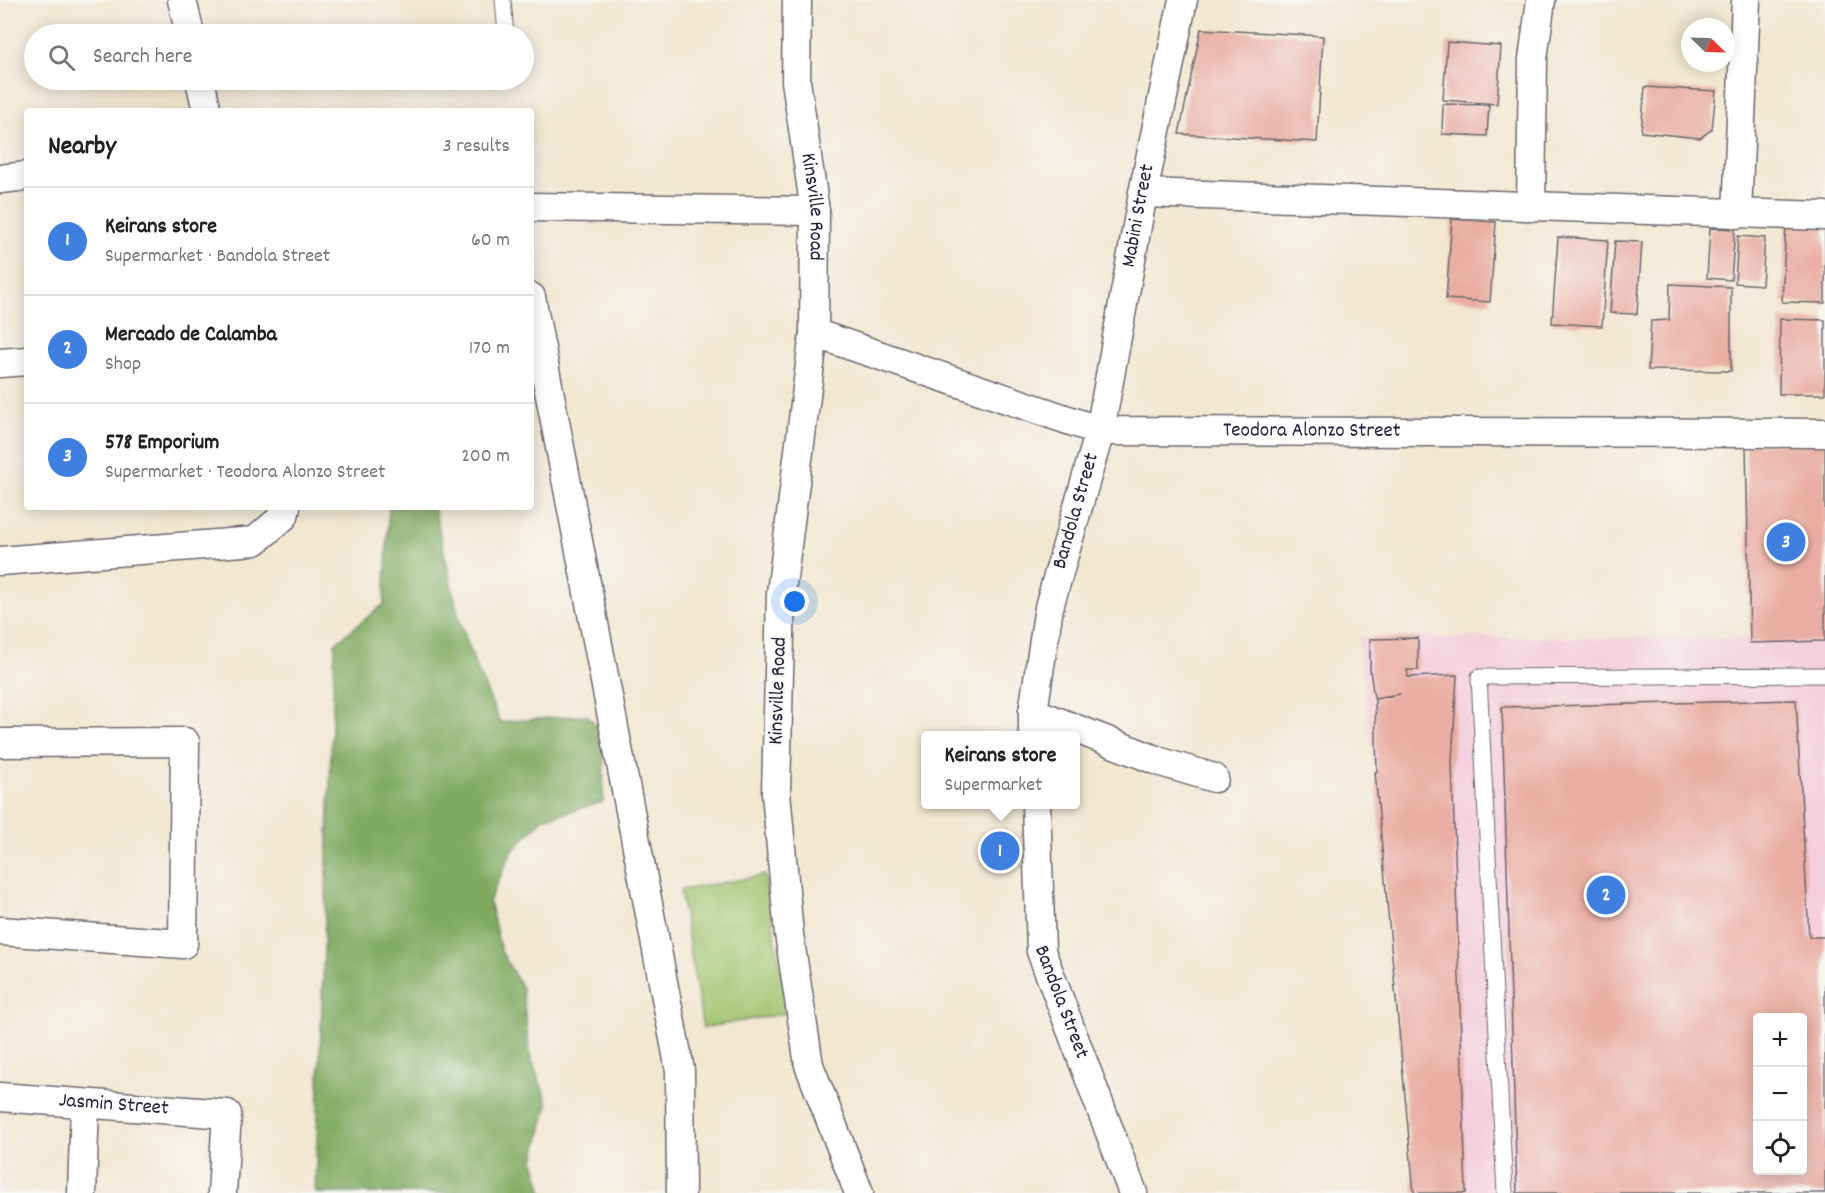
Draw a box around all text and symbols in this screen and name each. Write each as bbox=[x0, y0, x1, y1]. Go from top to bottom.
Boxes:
north arrow bbox=[1681, 18, 1735, 72]
search box bbox=[24, 24, 534, 90]
icon: search bbox=[45, 41, 78, 74]
text: Search here bbox=[93, 42, 192, 73]
text: Nearby bbox=[48, 129, 116, 166]
text: 3 results bbox=[443, 133, 510, 161]
street label: Kinsville Road bbox=[792, 151, 830, 261]
street label: Mabini Street bbox=[1115, 161, 1164, 270]
text: Keirans store bbox=[105, 212, 217, 243]
text: 1 bbox=[65, 227, 70, 255]
text: 60 m bbox=[471, 227, 510, 255]
text: Supermarket · Bandola Street bbox=[105, 243, 330, 271]
text: Mercado de Calamba bbox=[105, 320, 277, 351]
text: 2 bbox=[63, 335, 72, 363]
text: 170 m bbox=[469, 335, 510, 363]
text: Shop bbox=[105, 351, 141, 379]
street label: Teodora Alonzo Street bbox=[1223, 416, 1401, 447]
text: 578 Emporium bbox=[105, 428, 219, 459]
text: 3 bbox=[63, 443, 72, 471]
text: 200 m bbox=[461, 443, 510, 471]
street label: Bandola Street bbox=[1046, 449, 1108, 573]
text: Supermarket · Teodora Alonzo Street bbox=[105, 459, 385, 487]
pin: 3 bbox=[1766, 520, 1806, 564]
your location bbox=[780, 587, 809, 616]
street label: Kinsville Road bbox=[762, 637, 796, 745]
popup bbox=[921, 731, 1080, 809]
text: Keirans store bbox=[945, 741, 1056, 772]
text: Supermarket bbox=[945, 772, 1042, 800]
pin: 1 bbox=[980, 828, 1020, 874]
pin: 2 bbox=[1586, 872, 1626, 918]
street label: Bandola Street bbox=[1025, 941, 1096, 1064]
map controls bbox=[1753, 1013, 1807, 1175]
button: + bbox=[1753, 1013, 1807, 1067]
button: − bbox=[1753, 1067, 1807, 1121]
street label: Jasmin Street bbox=[58, 1086, 170, 1125]
button: locate bbox=[1753, 1121, 1807, 1175]

